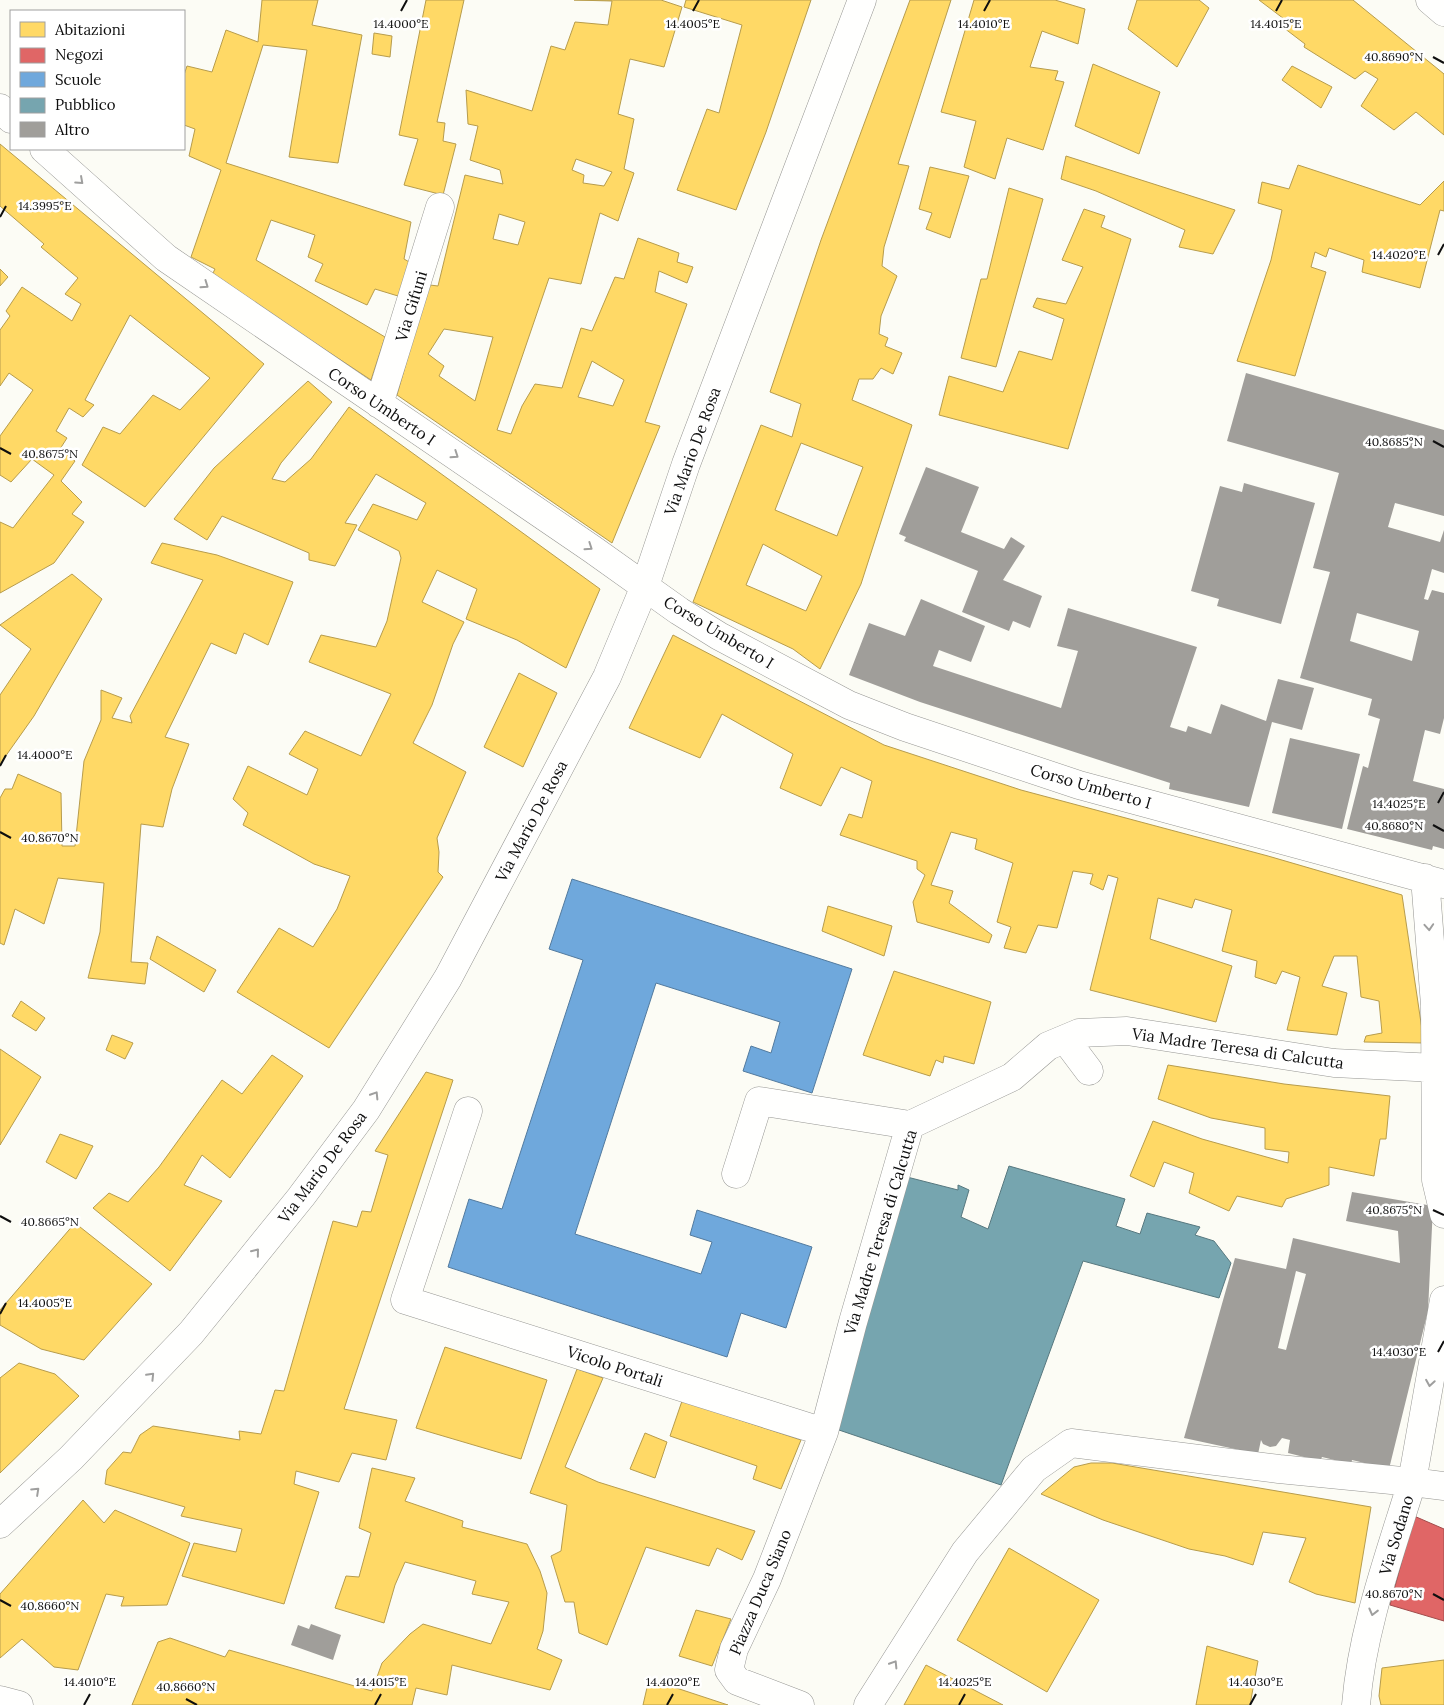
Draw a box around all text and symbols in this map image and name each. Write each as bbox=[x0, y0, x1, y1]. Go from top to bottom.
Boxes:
legend bbox=[10, 10, 185, 150]
text: 14.4000°E bbox=[373, 16, 429, 31]
text: 14.4005°E bbox=[666, 16, 720, 31]
text: 14.4010°E bbox=[958, 16, 1010, 31]
text: 14.4015°E bbox=[1250, 16, 1302, 31]
text: Abitazioni bbox=[54, 20, 125, 39]
text: Negozi bbox=[55, 45, 103, 64]
text: 40.8690°N bbox=[1365, 49, 1423, 64]
text: Scuole bbox=[55, 70, 101, 89]
text: Pubblico bbox=[55, 95, 116, 114]
text: Altro bbox=[54, 120, 90, 139]
one-way arrow bbox=[74, 175, 83, 184]
text: 14.3995°E bbox=[18, 198, 72, 213]
text: 14.4020°E bbox=[1372, 247, 1426, 262]
street label: Via Gifuni bbox=[390, 268, 431, 345]
one-way arrow bbox=[199, 279, 208, 288]
street label: Corso Umberto I bbox=[325, 363, 439, 449]
street label: Via Mario De Rosa bbox=[659, 384, 724, 519]
text: 40.8685°N bbox=[1365, 434, 1423, 449]
text: 40.8675°N bbox=[22, 446, 78, 461]
one-way arrow bbox=[449, 449, 458, 458]
one-way arrow bbox=[583, 541, 593, 550]
street label: Corso Umberto I bbox=[660, 591, 778, 673]
text: 14.4000°E bbox=[17, 747, 73, 762]
street label: Via Mario De Rosa bbox=[490, 757, 571, 886]
street label: Corso Umberto I bbox=[1028, 759, 1154, 813]
text: 14.4025°E bbox=[1372, 796, 1426, 811]
text: 40.8680°N bbox=[1365, 818, 1423, 833]
text: 40.8670°N bbox=[21, 830, 79, 845]
one-way arrow bbox=[1423, 923, 1434, 931]
street label: Via Madre Teresa di Calcutta bbox=[1130, 1023, 1345, 1073]
one-way arrow bbox=[369, 1091, 379, 1100]
street label: Via Mario De Rosa bbox=[273, 1107, 371, 1228]
street label: Via Madre Teresa di Calcutta bbox=[839, 1127, 921, 1338]
text: 40.8675°N bbox=[1366, 1202, 1422, 1217]
text: 40.8665°N bbox=[21, 1214, 79, 1229]
one-way arrow bbox=[250, 1249, 258, 1258]
text: 14.4005°E bbox=[18, 1295, 72, 1310]
street label: Vicolo Portali bbox=[564, 1341, 665, 1391]
text: 14.4030°E bbox=[1372, 1344, 1426, 1359]
one-way arrow bbox=[145, 1373, 154, 1382]
one-way arrow bbox=[1426, 1378, 1436, 1387]
one-way arrow bbox=[30, 1488, 39, 1497]
street label: Via Sodano bbox=[1374, 1493, 1418, 1578]
street label: Piazza Duca Siano bbox=[725, 1526, 795, 1658]
text: 40.8670°N bbox=[1365, 1586, 1423, 1601]
text: 40.8660°N bbox=[21, 1598, 79, 1613]
one-way arrow bbox=[1368, 1608, 1379, 1617]
one-way arrow bbox=[887, 1660, 897, 1669]
text: 14.4010°E bbox=[64, 1674, 116, 1689]
text: 14.4015°E bbox=[355, 1674, 407, 1689]
text: 14.4020°E bbox=[646, 1674, 700, 1689]
text: 14.4025°E bbox=[938, 1674, 992, 1689]
text: 14.4030°E bbox=[1229, 1674, 1283, 1689]
text: 40.8660°N bbox=[157, 1679, 215, 1694]

